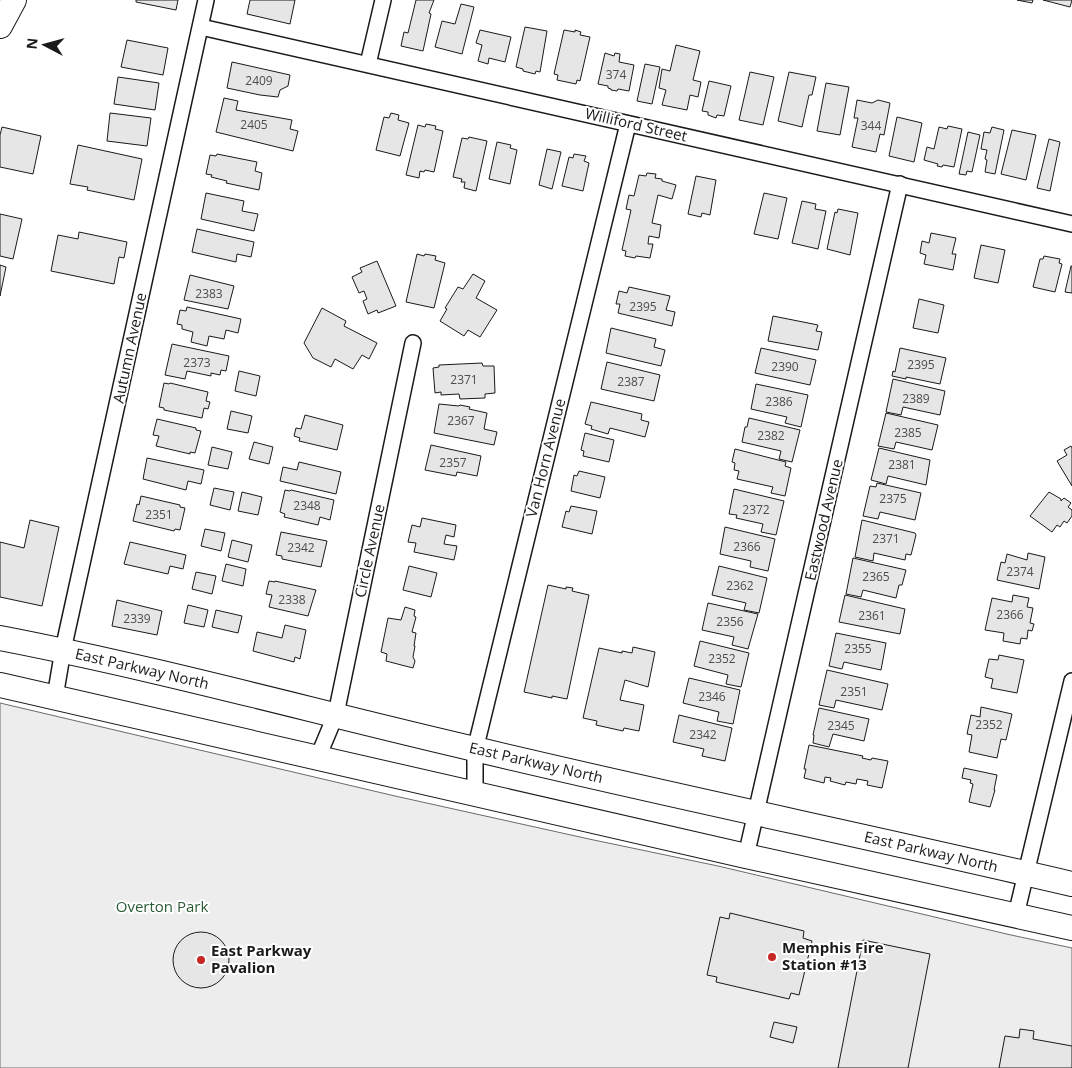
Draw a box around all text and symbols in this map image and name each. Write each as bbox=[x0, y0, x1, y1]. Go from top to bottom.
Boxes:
north arrow bbox=[20, 20, 70, 70]
text: N bbox=[22, 37, 42, 50]
house number: 374 bbox=[606, 66, 626, 83]
house number: 2409 bbox=[245, 72, 273, 89]
street label: Williford Street bbox=[583, 103, 689, 145]
house number: 2405 bbox=[240, 116, 268, 133]
house number: 344 bbox=[861, 117, 881, 134]
house number: 2383 bbox=[195, 285, 223, 302]
street label: Autumn Avenue bbox=[108, 291, 150, 405]
house number: 2395 bbox=[629, 298, 657, 315]
house number: 2373 bbox=[183, 354, 211, 371]
house number: 2395 bbox=[907, 356, 935, 373]
house number: 2390 bbox=[771, 358, 799, 375]
house number: 2371 bbox=[450, 371, 478, 388]
house number: 2387 bbox=[617, 373, 645, 390]
house number: 2389 bbox=[902, 390, 930, 407]
house number: 2386 bbox=[765, 393, 793, 410]
street label: Van Horn Avenue bbox=[521, 396, 569, 519]
house number: 2367 bbox=[447, 412, 475, 429]
house number: 2385 bbox=[894, 424, 922, 441]
house number: 2382 bbox=[757, 427, 785, 444]
house number: 2357 bbox=[439, 454, 467, 471]
house number: 2381 bbox=[888, 456, 916, 473]
street label: Eastwood Avenue bbox=[799, 457, 847, 583]
house number: 2375 bbox=[879, 490, 907, 507]
house number: 2348 bbox=[293, 497, 321, 514]
house number: 2372 bbox=[742, 501, 770, 518]
street label: Circle Avenue bbox=[349, 502, 389, 599]
house number: 2351 bbox=[145, 506, 173, 523]
house number: 2371 bbox=[872, 530, 900, 547]
house number: 2366 bbox=[733, 538, 761, 555]
house number: 2342 bbox=[287, 539, 315, 556]
house number: 2374 bbox=[1006, 563, 1034, 580]
house number: 2365 bbox=[862, 568, 890, 585]
house number: 2362 bbox=[726, 577, 754, 594]
house number: 2338 bbox=[278, 591, 306, 608]
house number: 2366 bbox=[996, 606, 1024, 623]
house number: 2361 bbox=[858, 607, 886, 624]
house number: 2339 bbox=[123, 610, 151, 627]
house number: 2356 bbox=[716, 613, 744, 630]
house number: 2355 bbox=[844, 640, 872, 657]
street label: East Parkway North bbox=[73, 643, 211, 693]
house number: 2352 bbox=[708, 650, 736, 667]
house number: 2351 bbox=[840, 683, 868, 700]
house number: 2346 bbox=[698, 688, 726, 705]
house number: 2352 bbox=[975, 716, 1003, 733]
house number: 2345 bbox=[827, 717, 855, 734]
house number: 2342 bbox=[689, 726, 717, 743]
street label: East Parkway North bbox=[467, 737, 605, 787]
street label: East Parkway North bbox=[862, 826, 1000, 876]
park label: Overton Park bbox=[116, 896, 208, 916]
place label: Memphis Fire Station #13 bbox=[782, 937, 884, 974]
place label: East Parkway Pavalion bbox=[211, 940, 312, 977]
marker: Memphis Fire Station #13 bbox=[766, 951, 778, 963]
marker: East Parkway Pavalion bbox=[195, 954, 207, 966]

